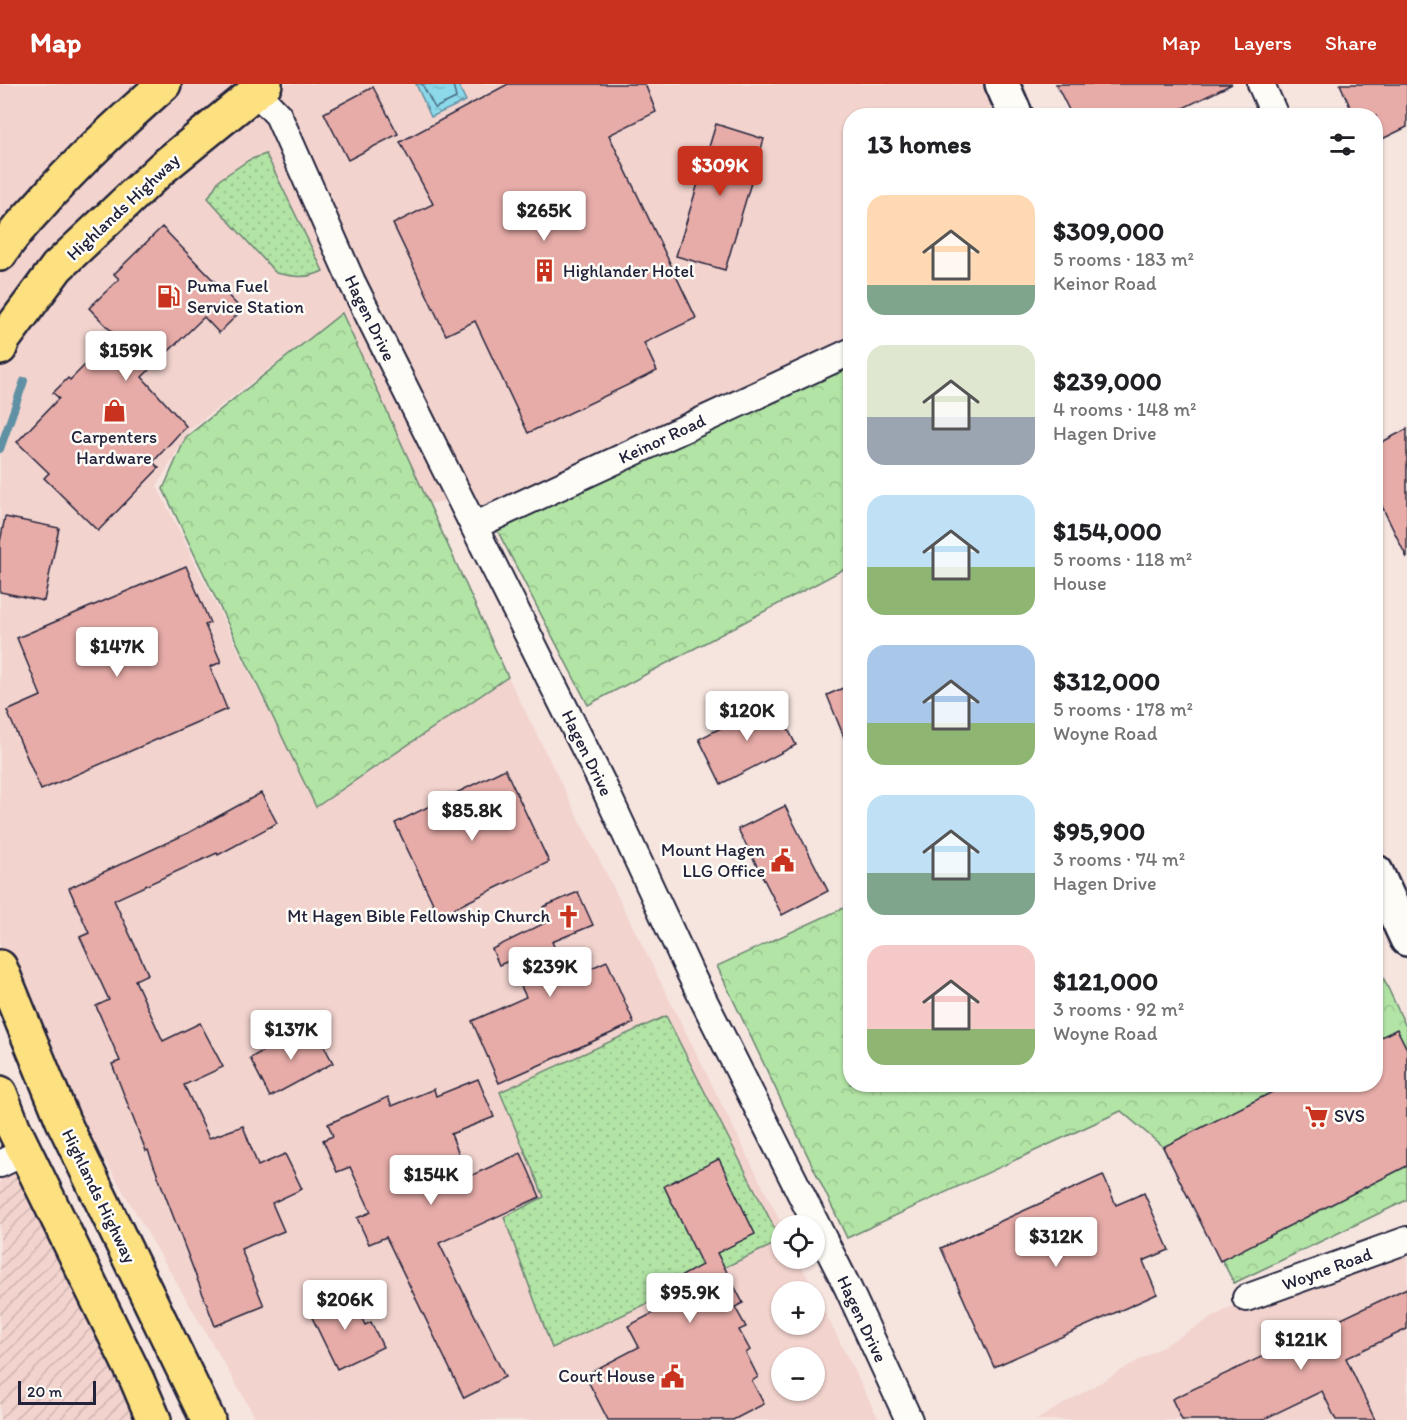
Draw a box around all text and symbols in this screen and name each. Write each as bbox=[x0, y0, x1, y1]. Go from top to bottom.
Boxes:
text: Map bbox=[30, 25, 81, 59]
text: Map bbox=[1162, 30, 1201, 55]
text: Layers bbox=[1234, 30, 1292, 55]
text: Share bbox=[1325, 30, 1377, 55]
text: 13 homes bbox=[867, 128, 971, 160]
icon: filters bbox=[1326, 128, 1359, 161]
pin: $309K bbox=[678, 146, 762, 197]
street label: Highlands Highway bbox=[62, 149, 185, 265]
text: $309K bbox=[692, 153, 748, 177]
pin: $265K bbox=[502, 191, 586, 242]
text: $265K bbox=[517, 198, 571, 222]
text: $309,000 bbox=[1053, 215, 1164, 247]
icon: home bbox=[915, 219, 987, 291]
text: 5 rooms · 183 m² bbox=[1053, 247, 1194, 271]
building icon: Highlander Hotel bbox=[532, 258, 558, 284]
place label: Highlander Hotel bbox=[563, 260, 694, 282]
street label: Hagen Drive bbox=[340, 271, 400, 365]
text: Keinor Road bbox=[1053, 271, 1157, 295]
place label: Puma Fuel Service Station bbox=[187, 275, 304, 318]
fuel station icon: Puma Fuel Service Station bbox=[156, 283, 182, 309]
pin: $159K bbox=[84, 331, 168, 382]
text: $159K bbox=[99, 338, 153, 362]
text: $239,000 bbox=[1053, 365, 1162, 397]
icon: home bbox=[915, 369, 987, 441]
text: 4 rooms · 148 m² bbox=[1053, 397, 1197, 421]
shop icon: Carpenters Hardware bbox=[101, 398, 127, 424]
street label: Keinor Road bbox=[615, 409, 709, 469]
text: Hagen Drive bbox=[1053, 421, 1157, 445]
place label: Carpenters Hardware bbox=[71, 426, 157, 469]
text: $154,000 bbox=[1053, 515, 1162, 547]
icon: home bbox=[915, 519, 987, 591]
text: 5 rooms · 118 m² bbox=[1053, 547, 1192, 571]
text: House bbox=[1053, 571, 1107, 595]
pin: $147K bbox=[75, 627, 159, 678]
text: $147K bbox=[90, 634, 144, 658]
text: $312,000 bbox=[1053, 665, 1160, 697]
icon: home bbox=[915, 669, 987, 741]
pin: $120K bbox=[705, 691, 789, 742]
text: 5 rooms · 178 m² bbox=[1053, 697, 1193, 721]
text: $120K bbox=[719, 698, 775, 722]
street label: Hagen Drive bbox=[557, 706, 617, 800]
text: Woyne Road bbox=[1053, 721, 1158, 745]
pin: $85.8K bbox=[423, 791, 521, 842]
text: $85.8K bbox=[442, 798, 502, 822]
text: $95,900 bbox=[1053, 815, 1145, 847]
icon: home bbox=[915, 819, 987, 891]
place label: Mount Hagen LLG Office bbox=[661, 839, 765, 882]
public building icon: Mount Hagen LLG Office bbox=[770, 847, 796, 873]
text: 3 rooms · 74 m² bbox=[1053, 847, 1185, 871]
text: Hagen Drive bbox=[1053, 871, 1157, 895]
church icon: Mt Hagen Bible Fellowship Church bbox=[555, 903, 581, 929]
place label: Mt Hagen Bible Fellowship Church bbox=[287, 905, 550, 927]
pin: $239K bbox=[508, 947, 592, 998]
text: $239K bbox=[523, 954, 577, 978]
text: $121,000 bbox=[1053, 965, 1158, 997]
icon: home bbox=[915, 969, 987, 1041]
text: 3 rooms · 92 m² bbox=[1053, 997, 1184, 1021]
pin: $137K bbox=[249, 1010, 333, 1061]
text: $137K bbox=[264, 1017, 318, 1041]
text: Woyne Road bbox=[1053, 1021, 1158, 1045]
supermarket icon: SVS bbox=[1303, 1103, 1329, 1129]
place label: SVS bbox=[1334, 1105, 1365, 1127]
street label: Highlands Highway bbox=[57, 1125, 141, 1267]
pin: $154K bbox=[389, 1155, 473, 1206]
text: $154K bbox=[404, 1162, 458, 1186]
map controls bbox=[771, 1215, 825, 1401]
button: locate bbox=[771, 1215, 825, 1269]
pin: $312K bbox=[1014, 1217, 1098, 1268]
text: $312K bbox=[1029, 1224, 1083, 1248]
street label: Woyne Road bbox=[1279, 1243, 1375, 1295]
street label: Hagen Drive bbox=[832, 1272, 892, 1366]
pin: $95.9K bbox=[641, 1273, 739, 1324]
pin: $206K bbox=[303, 1280, 387, 1331]
text: $95.9K bbox=[660, 1280, 720, 1304]
button: + bbox=[771, 1281, 825, 1335]
text: $206K bbox=[317, 1287, 373, 1311]
pin: $121K bbox=[1259, 1320, 1343, 1371]
text: $121K bbox=[1275, 1327, 1327, 1351]
button: − bbox=[771, 1347, 825, 1401]
public building icon: Court House bbox=[660, 1363, 686, 1389]
place label: Court House bbox=[558, 1365, 655, 1387]
scale bar bbox=[18, 1378, 96, 1406]
text: 20 m bbox=[27, 1382, 62, 1401]

